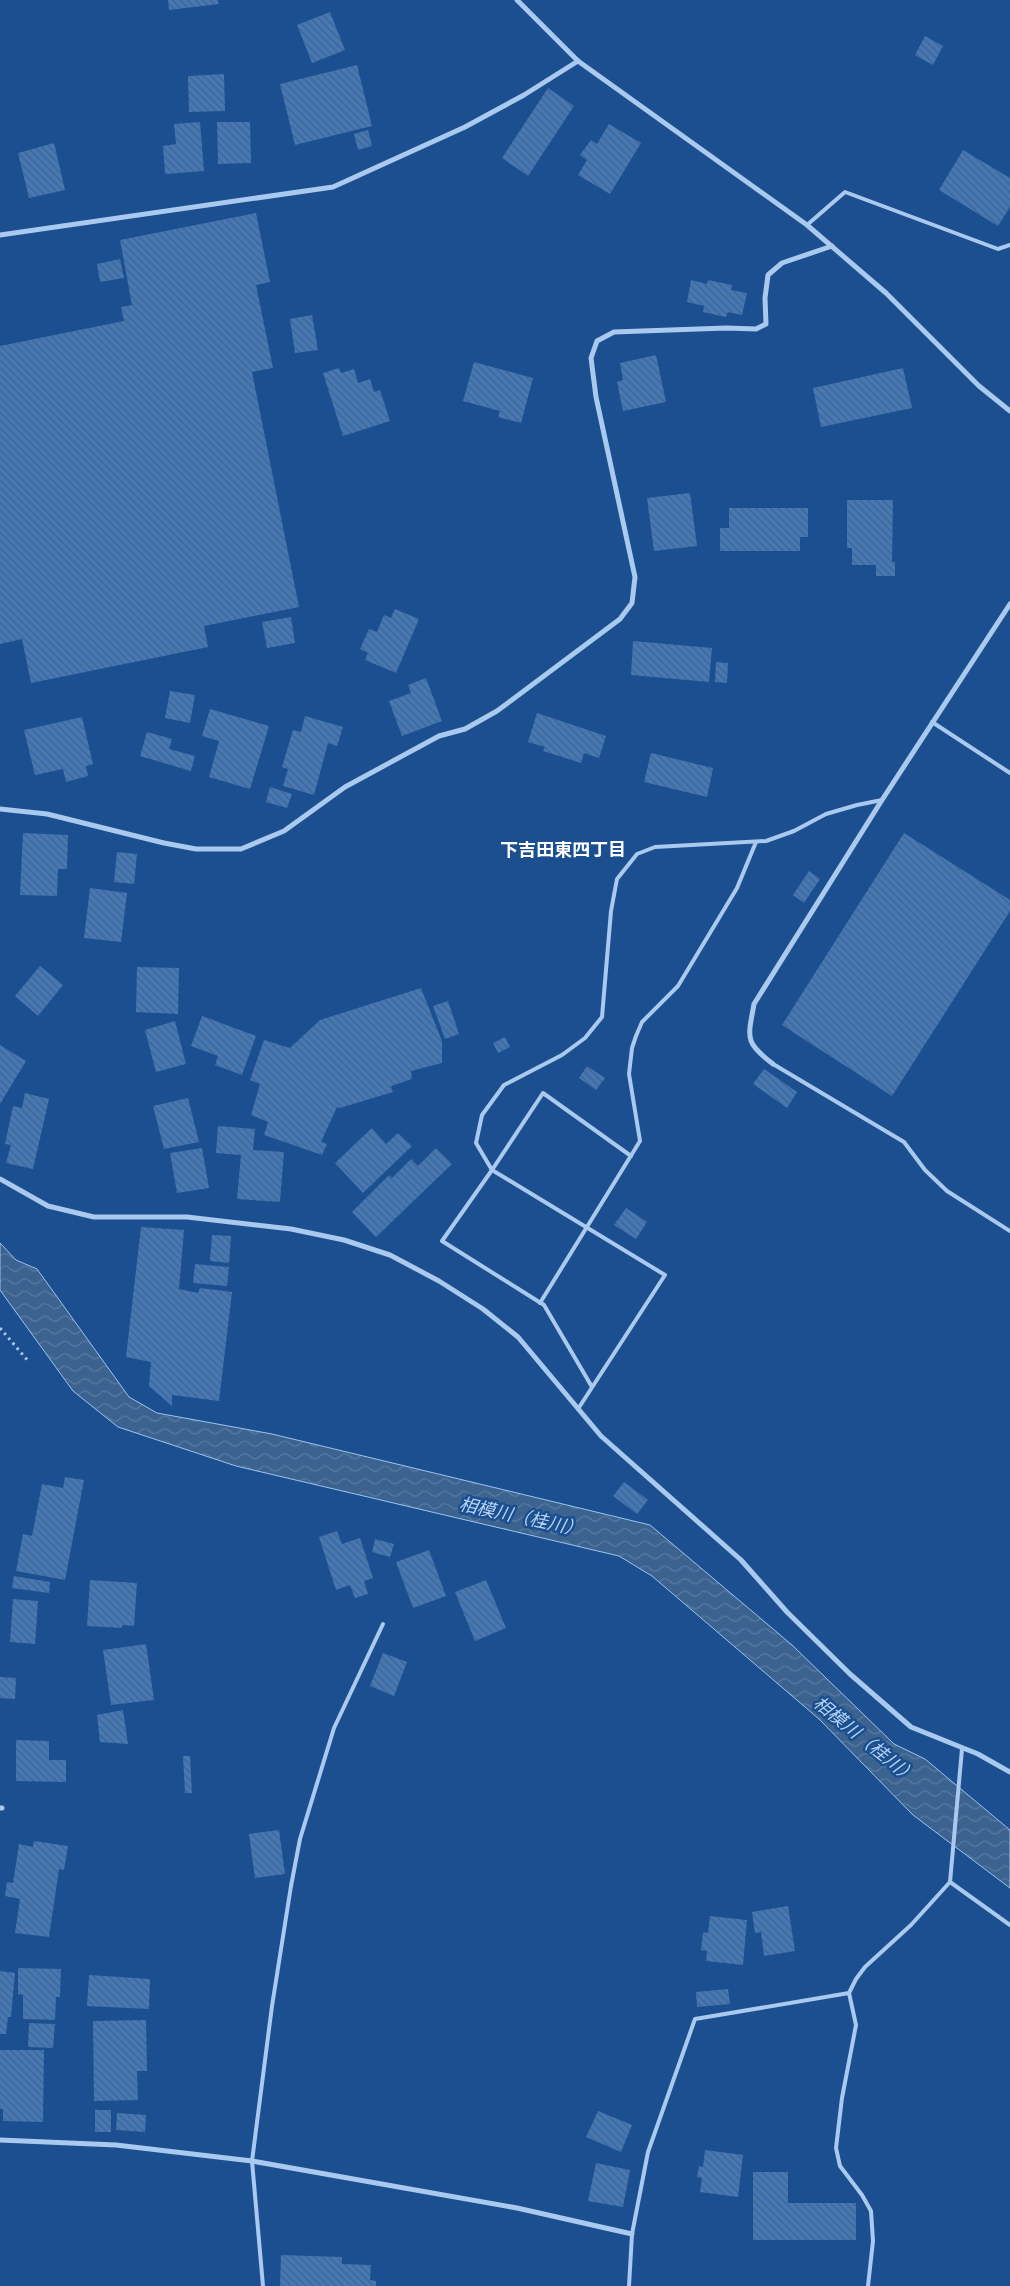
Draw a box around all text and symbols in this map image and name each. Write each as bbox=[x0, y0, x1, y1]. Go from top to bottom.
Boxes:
district label: 下吉田東四丁目 bbox=[500, 839, 626, 861]
water label: 相模川（桂川） bbox=[457, 1493, 585, 1541]
water label: 相模川（桂川） bbox=[809, 1692, 921, 1788]

